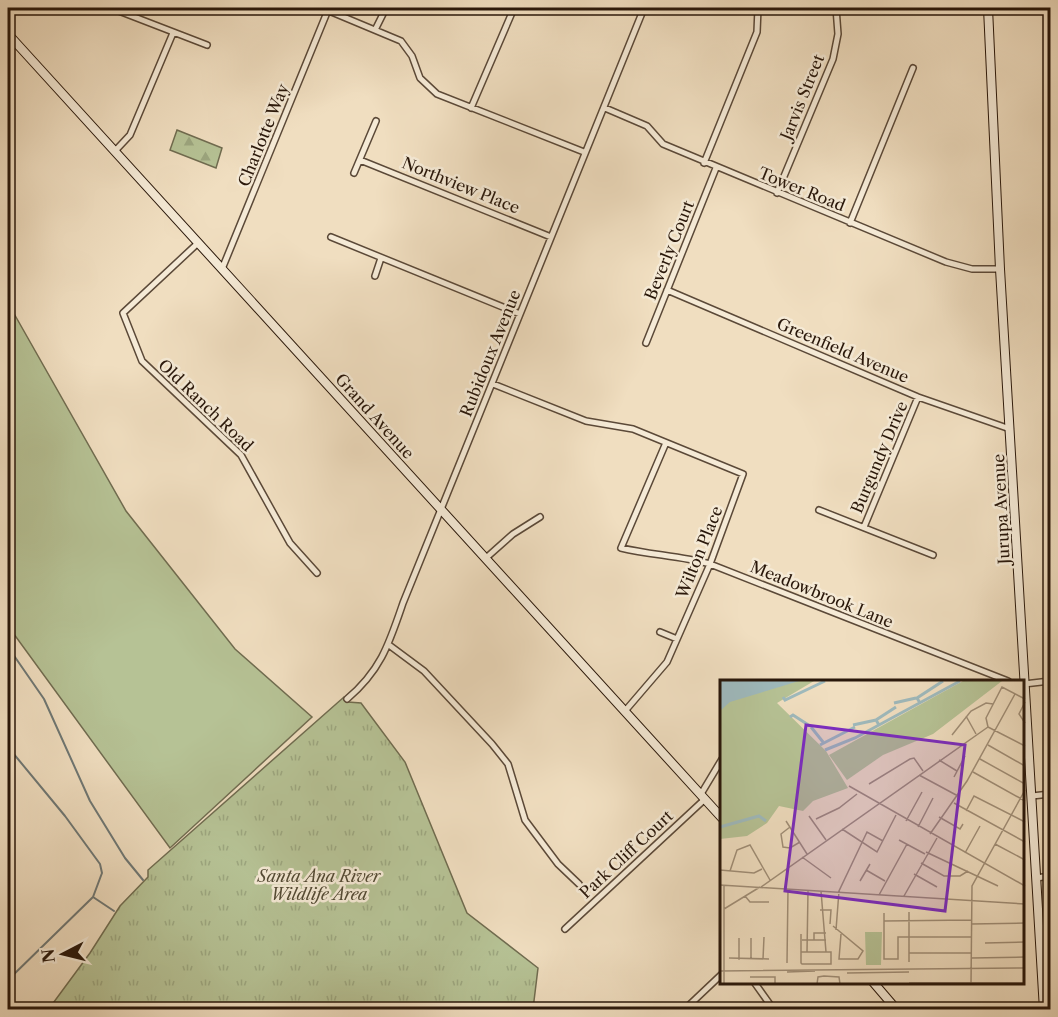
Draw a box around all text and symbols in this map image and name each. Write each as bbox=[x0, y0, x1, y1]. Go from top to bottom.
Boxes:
street label: Jarvis Street bbox=[775, 51, 828, 146]
street label: Charlotte Way bbox=[233, 80, 293, 189]
street label: Northview Place bbox=[399, 152, 523, 218]
street label: Tower Road bbox=[756, 163, 849, 216]
street label: Beverly Court bbox=[640, 197, 698, 303]
street label: Rubidoux Avenue bbox=[455, 287, 525, 419]
street label: Greenfield Avenue bbox=[774, 313, 912, 387]
street label: Old Ranch Road bbox=[154, 355, 258, 456]
street label: Grand Avenue bbox=[331, 369, 419, 463]
street label: Burgundy Drive bbox=[846, 398, 912, 516]
street label: Jurupa Avenue bbox=[988, 453, 1014, 568]
street label: Wilton Place bbox=[671, 503, 727, 602]
street label: Meadowbrook Lane bbox=[748, 556, 896, 632]
inset map bbox=[720, 680, 1025, 984]
street label: Park Cliff Court bbox=[575, 805, 677, 902]
park label: Santa Ana River Wildlife Area bbox=[257, 866, 382, 904]
north arrow bbox=[33, 924, 93, 984]
text: N bbox=[37, 948, 59, 964]

